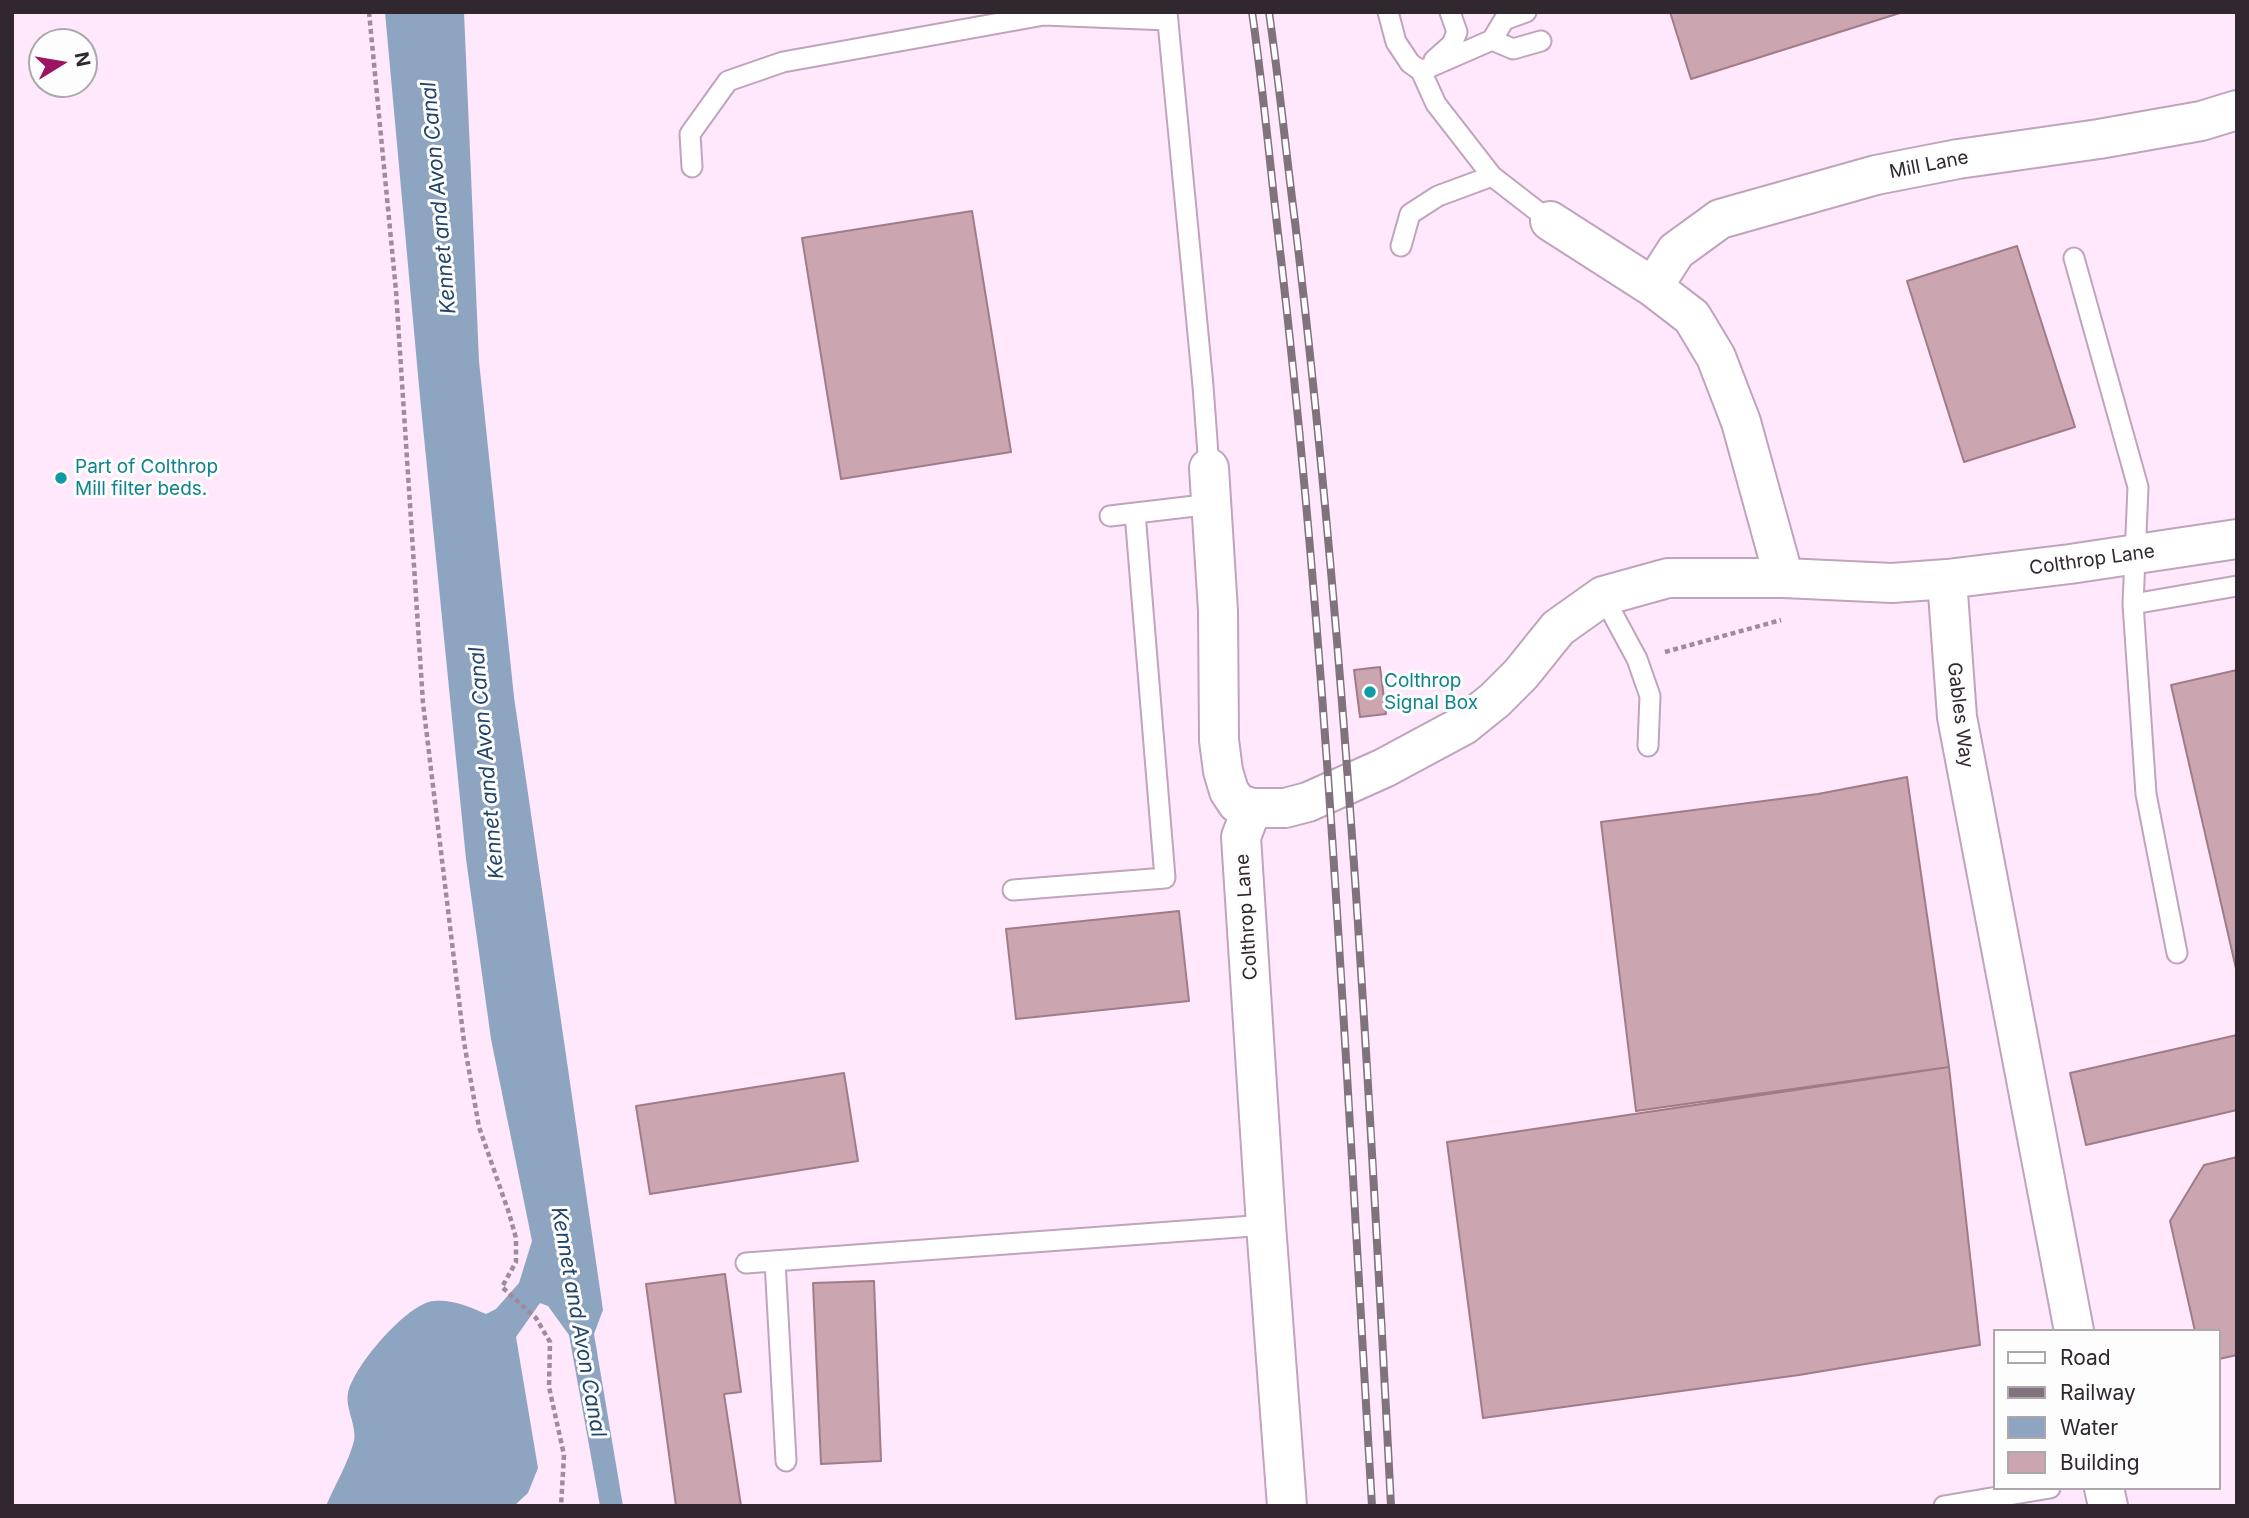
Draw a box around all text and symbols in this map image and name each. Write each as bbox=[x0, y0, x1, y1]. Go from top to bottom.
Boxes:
north arrow bbox=[28, 28, 98, 98]
text: N bbox=[69, 50, 95, 69]
water label: Kennet and Avon Canal bbox=[416, 81, 462, 315]
street label: Mill Lane bbox=[1888, 146, 1970, 184]
place label: Part of Colthrop Mill filter beds. bbox=[75, 456, 218, 500]
marker: Part of Colthrop Mill filter beds. bbox=[53, 470, 69, 486]
street label: Colthrop Lane bbox=[2028, 540, 2156, 580]
water label: Kennet and Avon Canal bbox=[464, 646, 510, 880]
street label: Gables Way bbox=[1942, 661, 1978, 769]
place label: Colthrop Signal Box bbox=[1384, 670, 1478, 714]
marker: Colthrop Signal Box bbox=[1362, 684, 1378, 700]
street label: Colthrop Lane bbox=[1231, 853, 1263, 981]
water label: Kennet and Avon Canal bbox=[545, 1205, 611, 1439]
legend bbox=[1994, 1329, 2221, 1490]
text: Road bbox=[2060, 1345, 2111, 1370]
text: Railway bbox=[2060, 1380, 2136, 1405]
text: Water bbox=[2060, 1415, 2118, 1440]
text: Building bbox=[2060, 1450, 2140, 1475]

